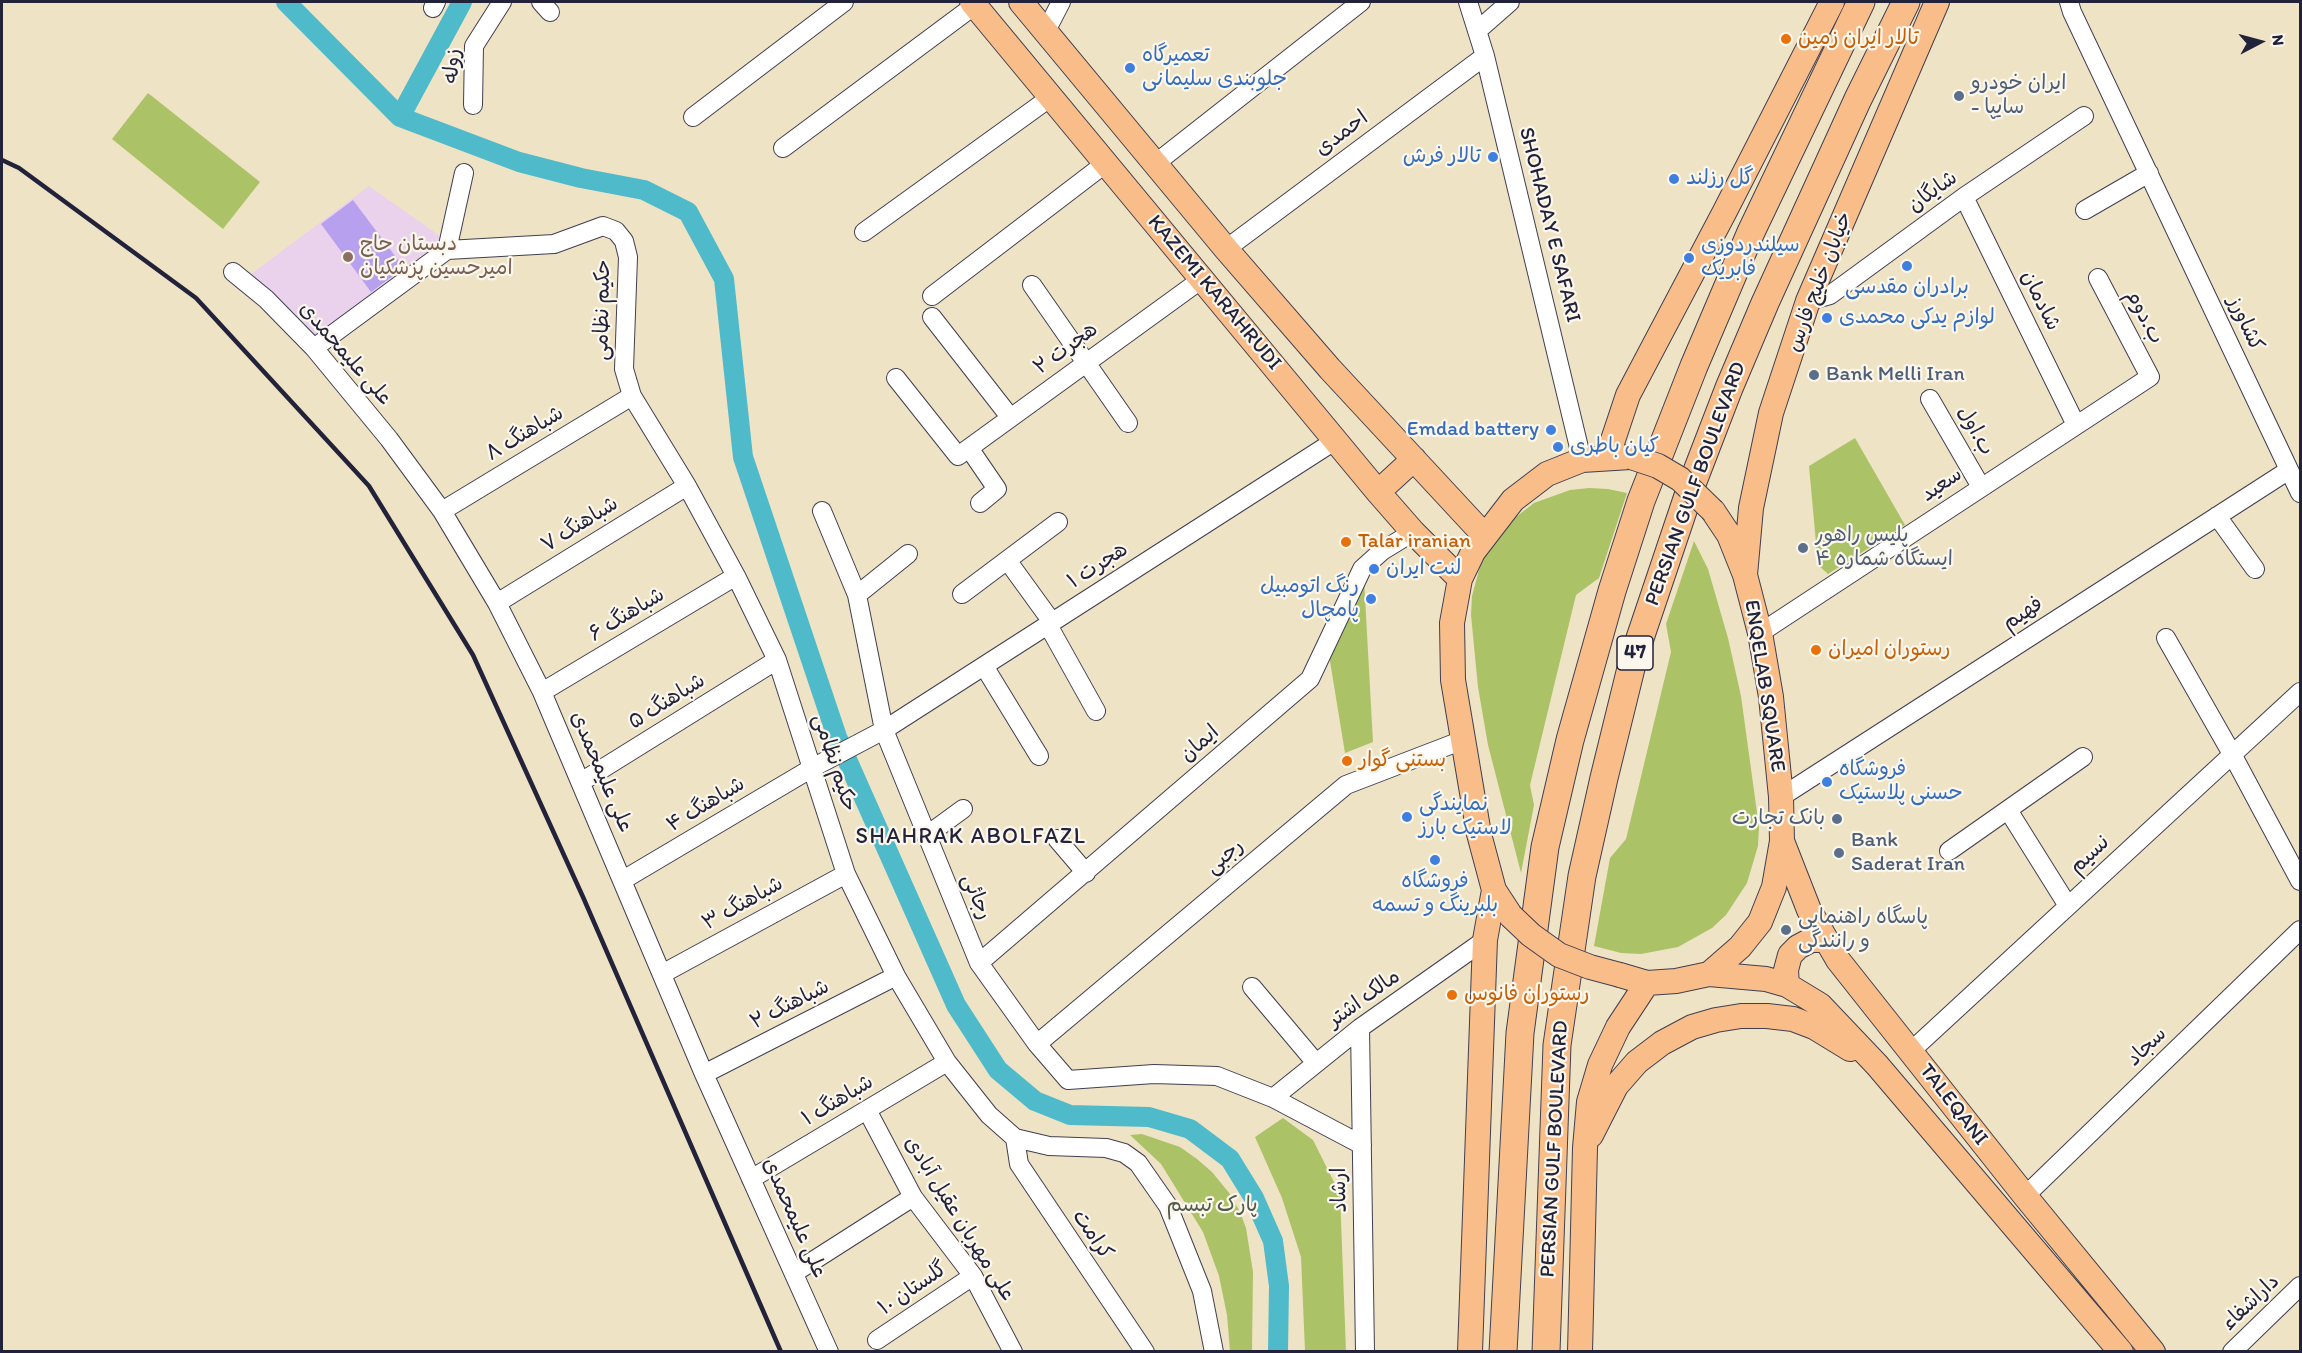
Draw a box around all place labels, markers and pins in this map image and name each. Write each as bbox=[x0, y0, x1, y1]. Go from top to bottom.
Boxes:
place label: تالار ایران زمین bbox=[1798, 26, 1919, 52]
marker: تالار ایران زمین bbox=[1779, 32, 1793, 46]
place label: تعمیرگاه جلوبندی سلیمانی bbox=[1142, 43, 1287, 93]
marker: تعمیرگاه جلوبندی سلیمانی bbox=[1123, 61, 1137, 75]
place label: ایران خودرو - سایپا bbox=[1971, 71, 2066, 121]
marker: ایران خودرو - سایپا bbox=[1952, 89, 1966, 103]
place label: تالار فرش bbox=[1403, 144, 1481, 170]
marker: تالار فرش bbox=[1486, 150, 1500, 164]
place label: گل رزلند bbox=[1686, 166, 1754, 192]
marker: گل رزلند bbox=[1667, 172, 1681, 186]
place label: دبستان حاج امیرحسین پزشکیان bbox=[360, 232, 513, 282]
place label: سیلندردوزی فابریک bbox=[1701, 233, 1800, 283]
marker: دبستان حاج امیرحسین پزشکیان bbox=[341, 250, 355, 264]
marker: سیلندردوزی فابریک bbox=[1682, 251, 1696, 265]
marker: برادران مقدسی bbox=[1900, 259, 1914, 273]
place label: برادران مقدسی bbox=[1845, 275, 1969, 301]
place label: لوازم یدکی محمدی bbox=[1839, 305, 1995, 331]
marker: لوازم یدکی محمدی bbox=[1820, 311, 1834, 325]
place label: Bank Melli Iran bbox=[1826, 362, 1965, 388]
marker: Bank Melli Iran bbox=[1807, 368, 1821, 382]
place label: Emdad battery bbox=[1407, 417, 1539, 443]
marker: Emdad battery bbox=[1544, 423, 1558, 437]
place label: کیان باطری bbox=[1570, 434, 1659, 460]
marker: کیان باطری bbox=[1551, 440, 1565, 454]
place label: پلیس راهور ایستگاه شماره ۴ bbox=[1815, 523, 1953, 573]
place label: Talar iranian bbox=[1358, 529, 1471, 555]
marker: Talar iranian bbox=[1339, 535, 1353, 549]
marker: پلیس راهور ایستگاه شماره ۴ bbox=[1796, 541, 1810, 555]
place label: لنت ایران bbox=[1386, 556, 1461, 582]
marker: لنت ایران bbox=[1367, 562, 1381, 576]
place label: رنگ اتومبیل پامچال bbox=[1260, 574, 1359, 624]
marker: رنگ اتومبیل پامچال bbox=[1364, 592, 1378, 606]
place label: رستوران امیران bbox=[1828, 637, 1950, 663]
marker: رستوران امیران bbox=[1809, 643, 1823, 657]
place label: بستنی گوار bbox=[1359, 748, 1446, 774]
marker: بستنی گوار bbox=[1340, 754, 1354, 768]
place label: فروشگاه حسنی پلاستیک bbox=[1839, 757, 1963, 807]
marker: فروشگاه حسنی پلاستیک bbox=[1820, 775, 1834, 789]
place label: نمایندگی لاستیک بارز bbox=[1419, 792, 1512, 842]
place label: بانک تجارت bbox=[1732, 806, 1825, 832]
marker: نمایندگی لاستیک بارز bbox=[1400, 810, 1414, 824]
marker: بانک تجارت bbox=[1830, 812, 1844, 826]
place label: Bank Saderat Iran bbox=[1851, 828, 1965, 878]
marker: Bank Saderat Iran bbox=[1832, 846, 1846, 860]
marker: فروشگاه بلبرینگ و تسمه bbox=[1428, 853, 1442, 867]
place label: فروشگاه بلبرینگ و تسمه bbox=[1372, 869, 1498, 919]
place label: پاسگاه راهنمایی و رانندگی bbox=[1798, 905, 1928, 955]
marker: پاسگاه راهنمایی و رانندگی bbox=[1779, 923, 1793, 937]
place label: رستوران فانوس bbox=[1464, 982, 1590, 1008]
marker: رستوران فانوس bbox=[1445, 988, 1459, 1002]

